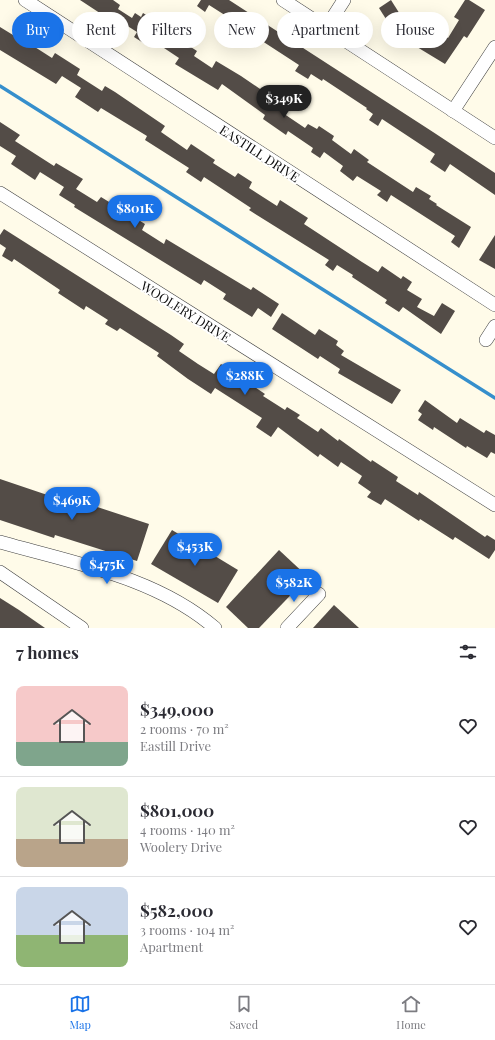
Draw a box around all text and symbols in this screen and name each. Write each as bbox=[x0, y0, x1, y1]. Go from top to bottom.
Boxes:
chip: Buy bbox=[12, 12, 64, 48]
chip: Rent bbox=[72, 12, 129, 48]
chip: Filters bbox=[137, 12, 206, 48]
chip: New bbox=[214, 12, 269, 48]
chip: Apartment bbox=[277, 12, 373, 48]
chip: House bbox=[381, 12, 449, 48]
pin: $349K bbox=[256, 85, 312, 119]
text: $349K bbox=[265, 89, 303, 106]
street label: EASTILL DRIVE bbox=[217, 121, 303, 185]
pin: $801K bbox=[107, 195, 163, 229]
text: $801K bbox=[116, 199, 154, 216]
street label: WOOLERY DRIVE bbox=[137, 276, 234, 346]
pin: $288K bbox=[217, 362, 273, 396]
text: $288K bbox=[226, 366, 264, 383]
pin: $469K bbox=[44, 487, 100, 521]
text: $469K bbox=[53, 491, 91, 508]
pin: $453K bbox=[167, 533, 223, 567]
text: $453K bbox=[177, 537, 213, 554]
pin: $475K bbox=[79, 551, 135, 585]
text: $475K bbox=[89, 555, 125, 572]
pin: $582K bbox=[266, 569, 322, 603]
text: $582K bbox=[276, 573, 312, 590]
text: 7 homes bbox=[16, 641, 79, 663]
icon: filters bbox=[457, 641, 479, 663]
text: $349,000 bbox=[140, 698, 214, 720]
icon: home bbox=[48, 702, 96, 750]
icon: heart bbox=[457, 715, 479, 737]
text: 2 rooms · 70 m² bbox=[140, 720, 229, 737]
text: Eastill Drive bbox=[140, 737, 211, 754]
text: $801,000 bbox=[140, 799, 214, 821]
icon: home bbox=[48, 803, 96, 851]
icon: heart bbox=[457, 816, 479, 838]
text: 4 rooms · 140 m² bbox=[140, 821, 235, 838]
text: Woolery Drive bbox=[140, 838, 222, 855]
text: $582,000 bbox=[140, 899, 214, 921]
icon: home bbox=[48, 903, 96, 951]
icon: heart bbox=[457, 916, 479, 938]
text: 3 rooms · 104 m² bbox=[140, 921, 234, 938]
text: Apartment bbox=[140, 938, 203, 955]
tab: Map bbox=[69, 993, 91, 1032]
tab: Saved bbox=[229, 993, 258, 1032]
tab: Home bbox=[396, 993, 426, 1032]

